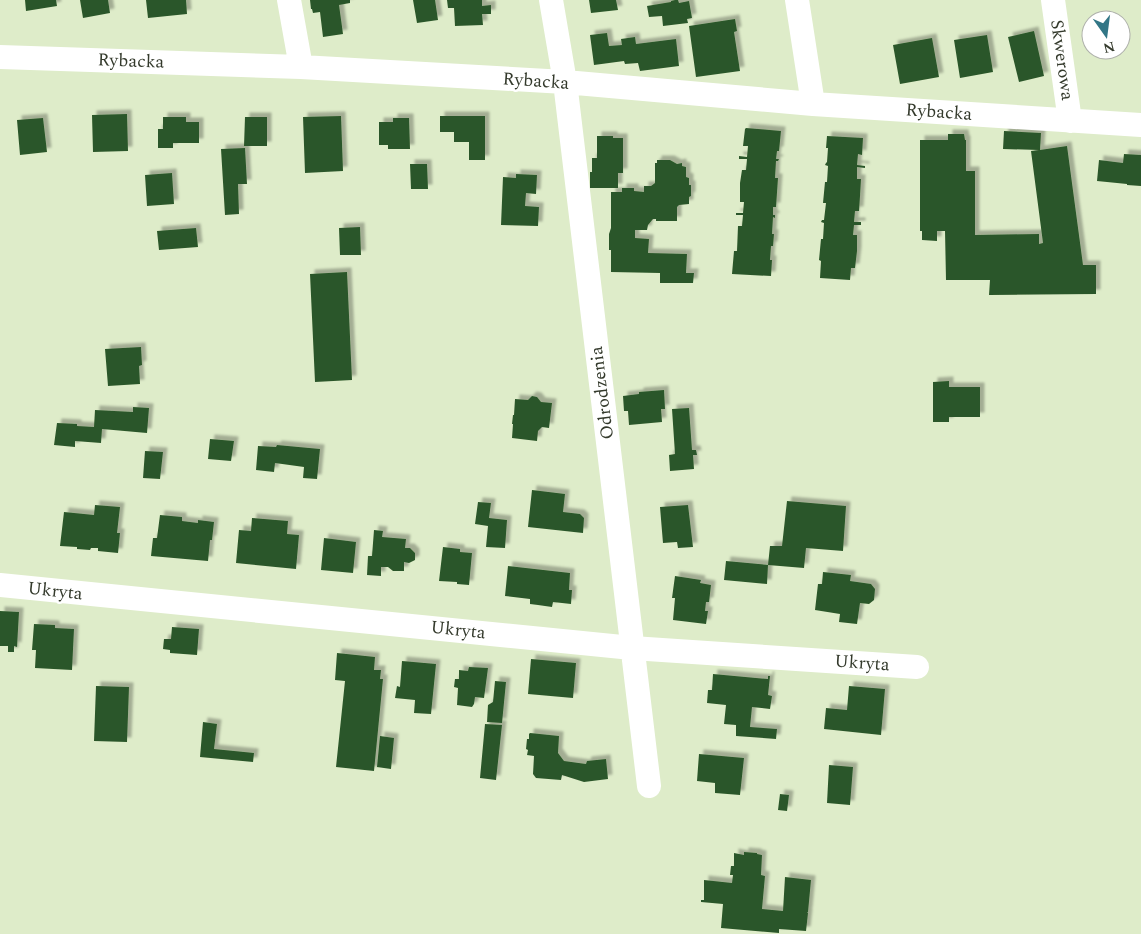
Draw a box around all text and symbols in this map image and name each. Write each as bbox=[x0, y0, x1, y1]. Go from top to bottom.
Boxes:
north arrow bbox=[1081, 10, 1131, 60]
street label: Skwerowa bbox=[1043, 18, 1081, 102]
text: N bbox=[1101, 36, 1117, 59]
street label: Rybacka bbox=[97, 46, 165, 76]
street label: Rybacka bbox=[502, 65, 570, 97]
street label: Rybacka bbox=[905, 96, 973, 128]
street label: Odrodzenia bbox=[583, 345, 621, 441]
street label: Ukryta bbox=[26, 575, 84, 607]
street label: Ukryta bbox=[429, 614, 487, 646]
street label: Ukryta bbox=[833, 648, 891, 678]

